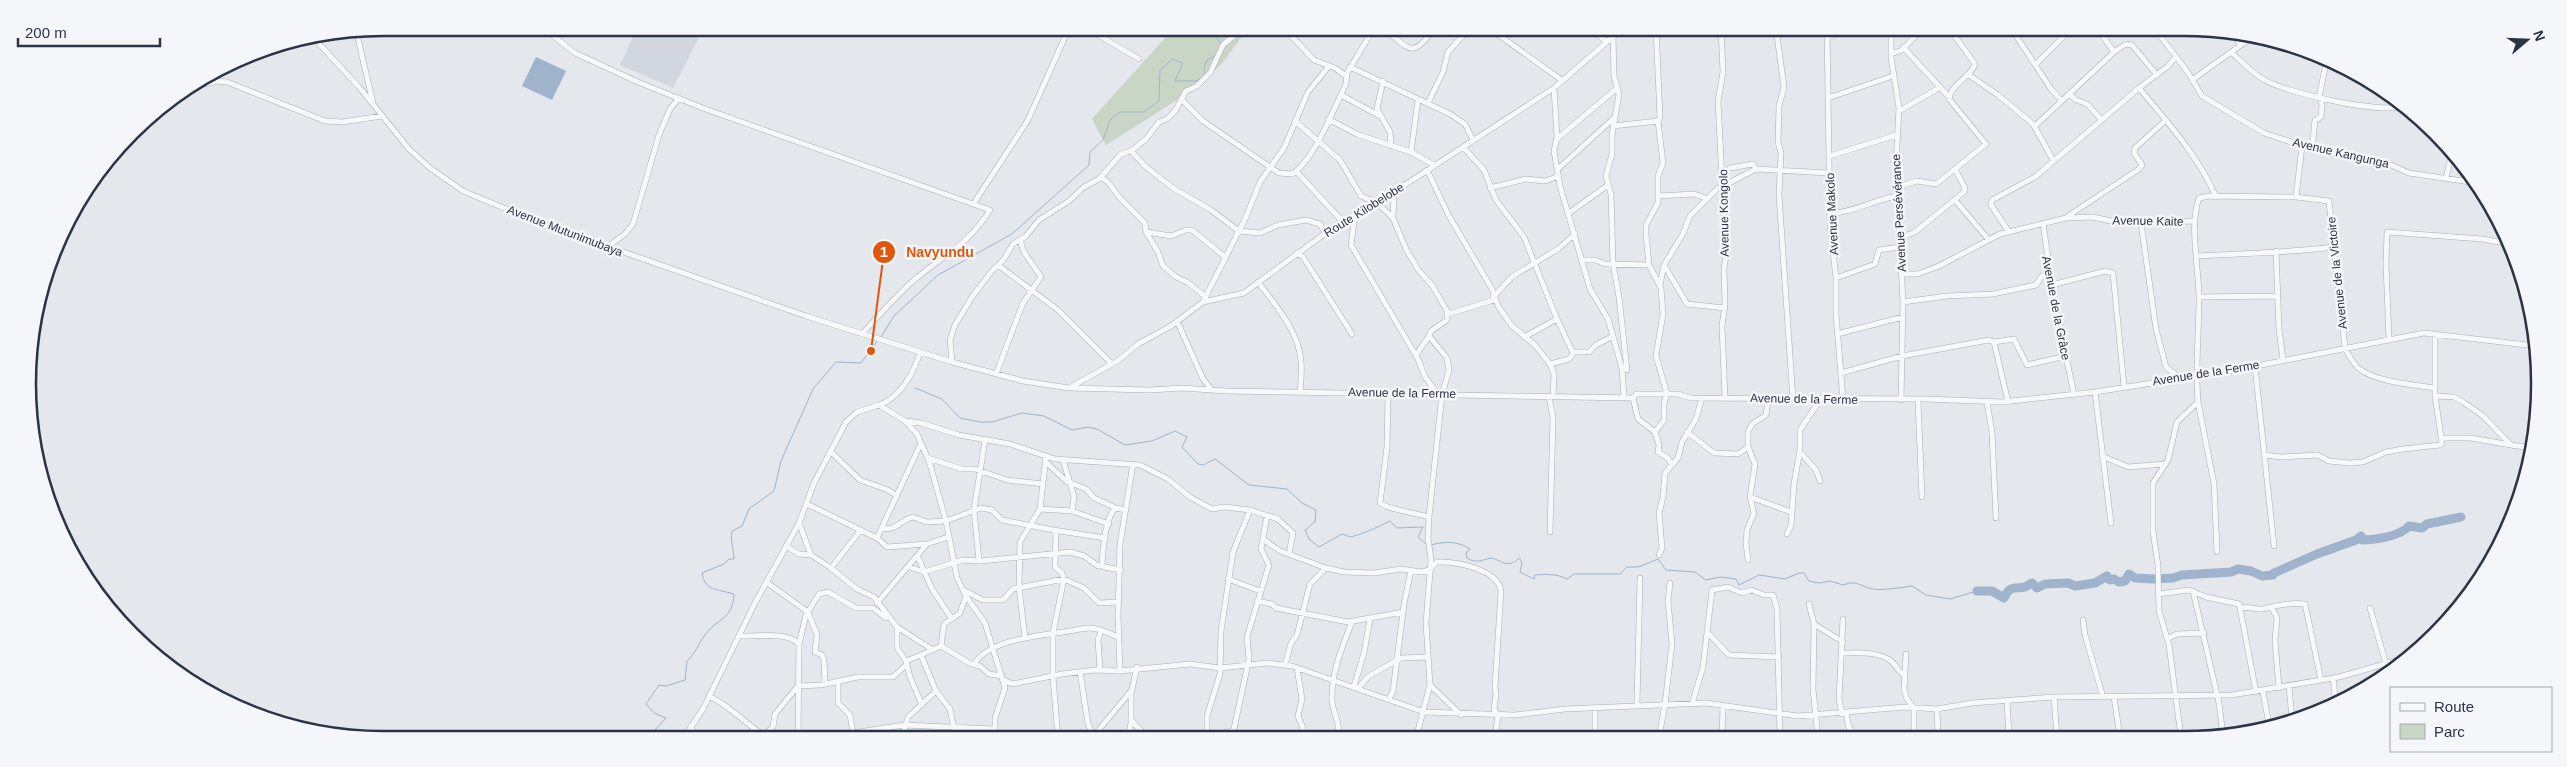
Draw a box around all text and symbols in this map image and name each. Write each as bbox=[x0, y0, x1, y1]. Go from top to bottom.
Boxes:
scale bar bbox=[18, 15, 160, 47]
north arrow bbox=[2502, 15, 2552, 65]
text: 200 m bbox=[25, 24, 67, 41]
text: N bbox=[2530, 28, 2549, 43]
street label: Avenue Kangunga bbox=[2291, 135, 2391, 171]
street label: Avenue Persévérance bbox=[1889, 153, 1909, 272]
street label: Avenue Kongolo bbox=[1716, 169, 1732, 257]
street label: Avenue Makolo bbox=[1823, 172, 1841, 256]
street label: Route Kilobelobe bbox=[1322, 180, 1407, 240]
street label: Avenue Mutunimubaya bbox=[505, 203, 625, 260]
street label: Avenue Kaite bbox=[2112, 213, 2184, 229]
street label: Avenue de la Victoire bbox=[2324, 216, 2350, 330]
callout: Navyundu bbox=[872, 237, 984, 266]
text: 1 bbox=[880, 243, 888, 260]
text: Navyundu bbox=[906, 244, 974, 260]
street label: Avenue de la Grâce bbox=[2039, 255, 2073, 362]
street label: Avenue de la Ferme bbox=[2152, 358, 2261, 388]
street label: Avenue de la Ferme bbox=[1348, 385, 1456, 401]
street label: Avenue de la Ferme bbox=[1750, 391, 1858, 407]
legend bbox=[2390, 687, 2552, 752]
text: Route bbox=[2434, 698, 2474, 715]
text: Parc bbox=[2434, 723, 2465, 740]

